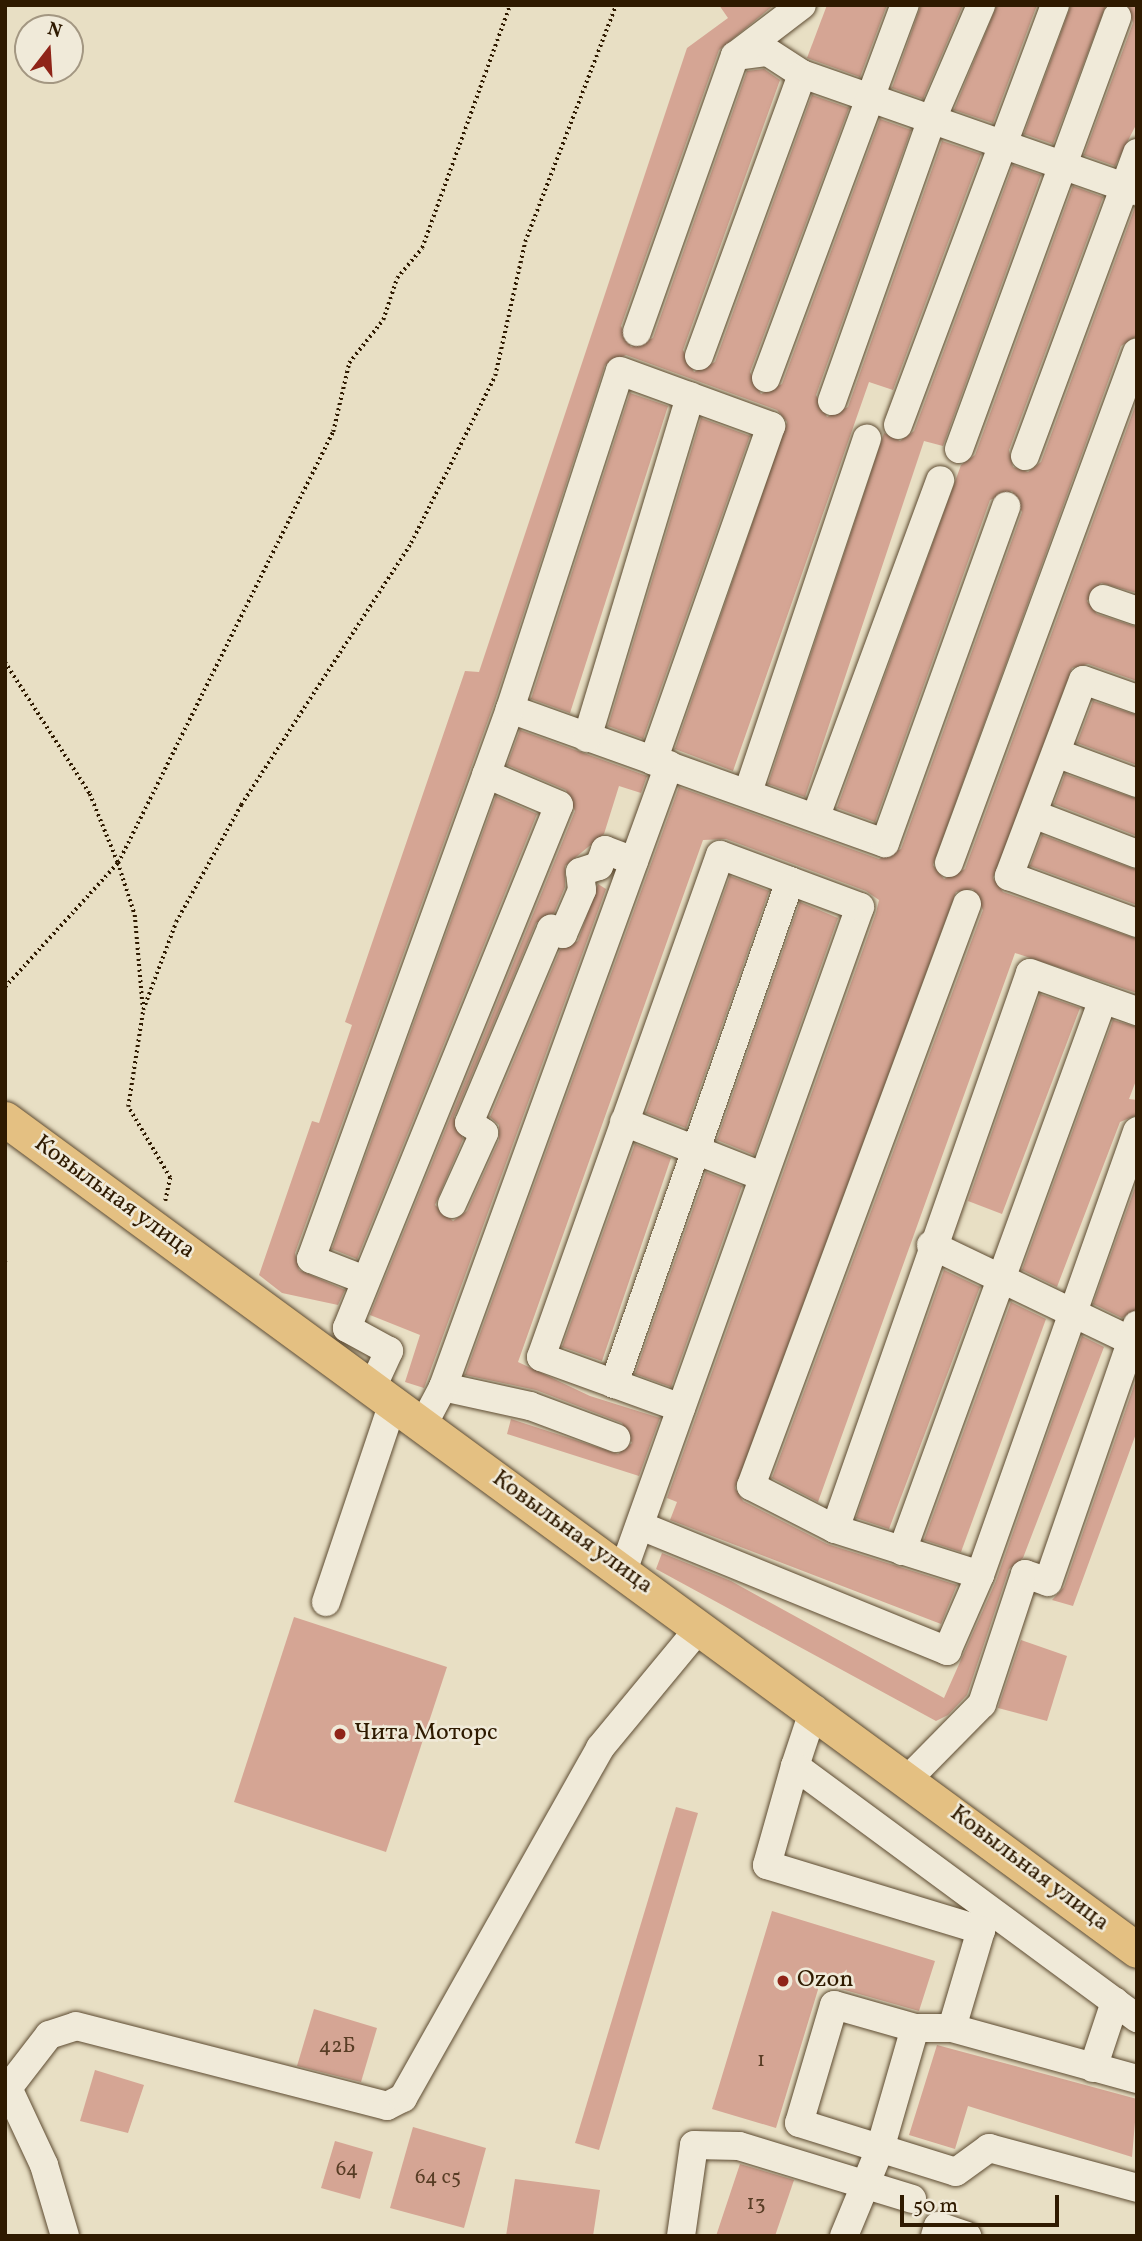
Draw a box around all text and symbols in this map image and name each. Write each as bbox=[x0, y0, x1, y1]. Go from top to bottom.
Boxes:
north arrow bbox=[14, 14, 84, 84]
text: N bbox=[44, 16, 65, 45]
street label: Ковыльная улица bbox=[28, 1130, 200, 1266]
street label: Ковыльная улица bbox=[486, 1465, 658, 1601]
place label: Чита Моторс bbox=[354, 1720, 498, 1748]
marker: Чита Моторс bbox=[332, 1726, 348, 1742]
street label: Ковыльная улица bbox=[943, 1800, 1115, 1938]
place label: Ozon bbox=[797, 1967, 854, 1995]
marker: Ozon bbox=[775, 1973, 791, 1989]
house number: 42Б bbox=[319, 2034, 355, 2060]
house number: 1 bbox=[757, 2048, 765, 2074]
house number: 64 bbox=[336, 2157, 358, 2183]
house number: 64 с5 bbox=[415, 2165, 461, 2191]
scale bar bbox=[904, 2182, 1063, 2226]
house number: 13 bbox=[747, 2191, 765, 2217]
text: 50 m bbox=[913, 2192, 958, 2221]

